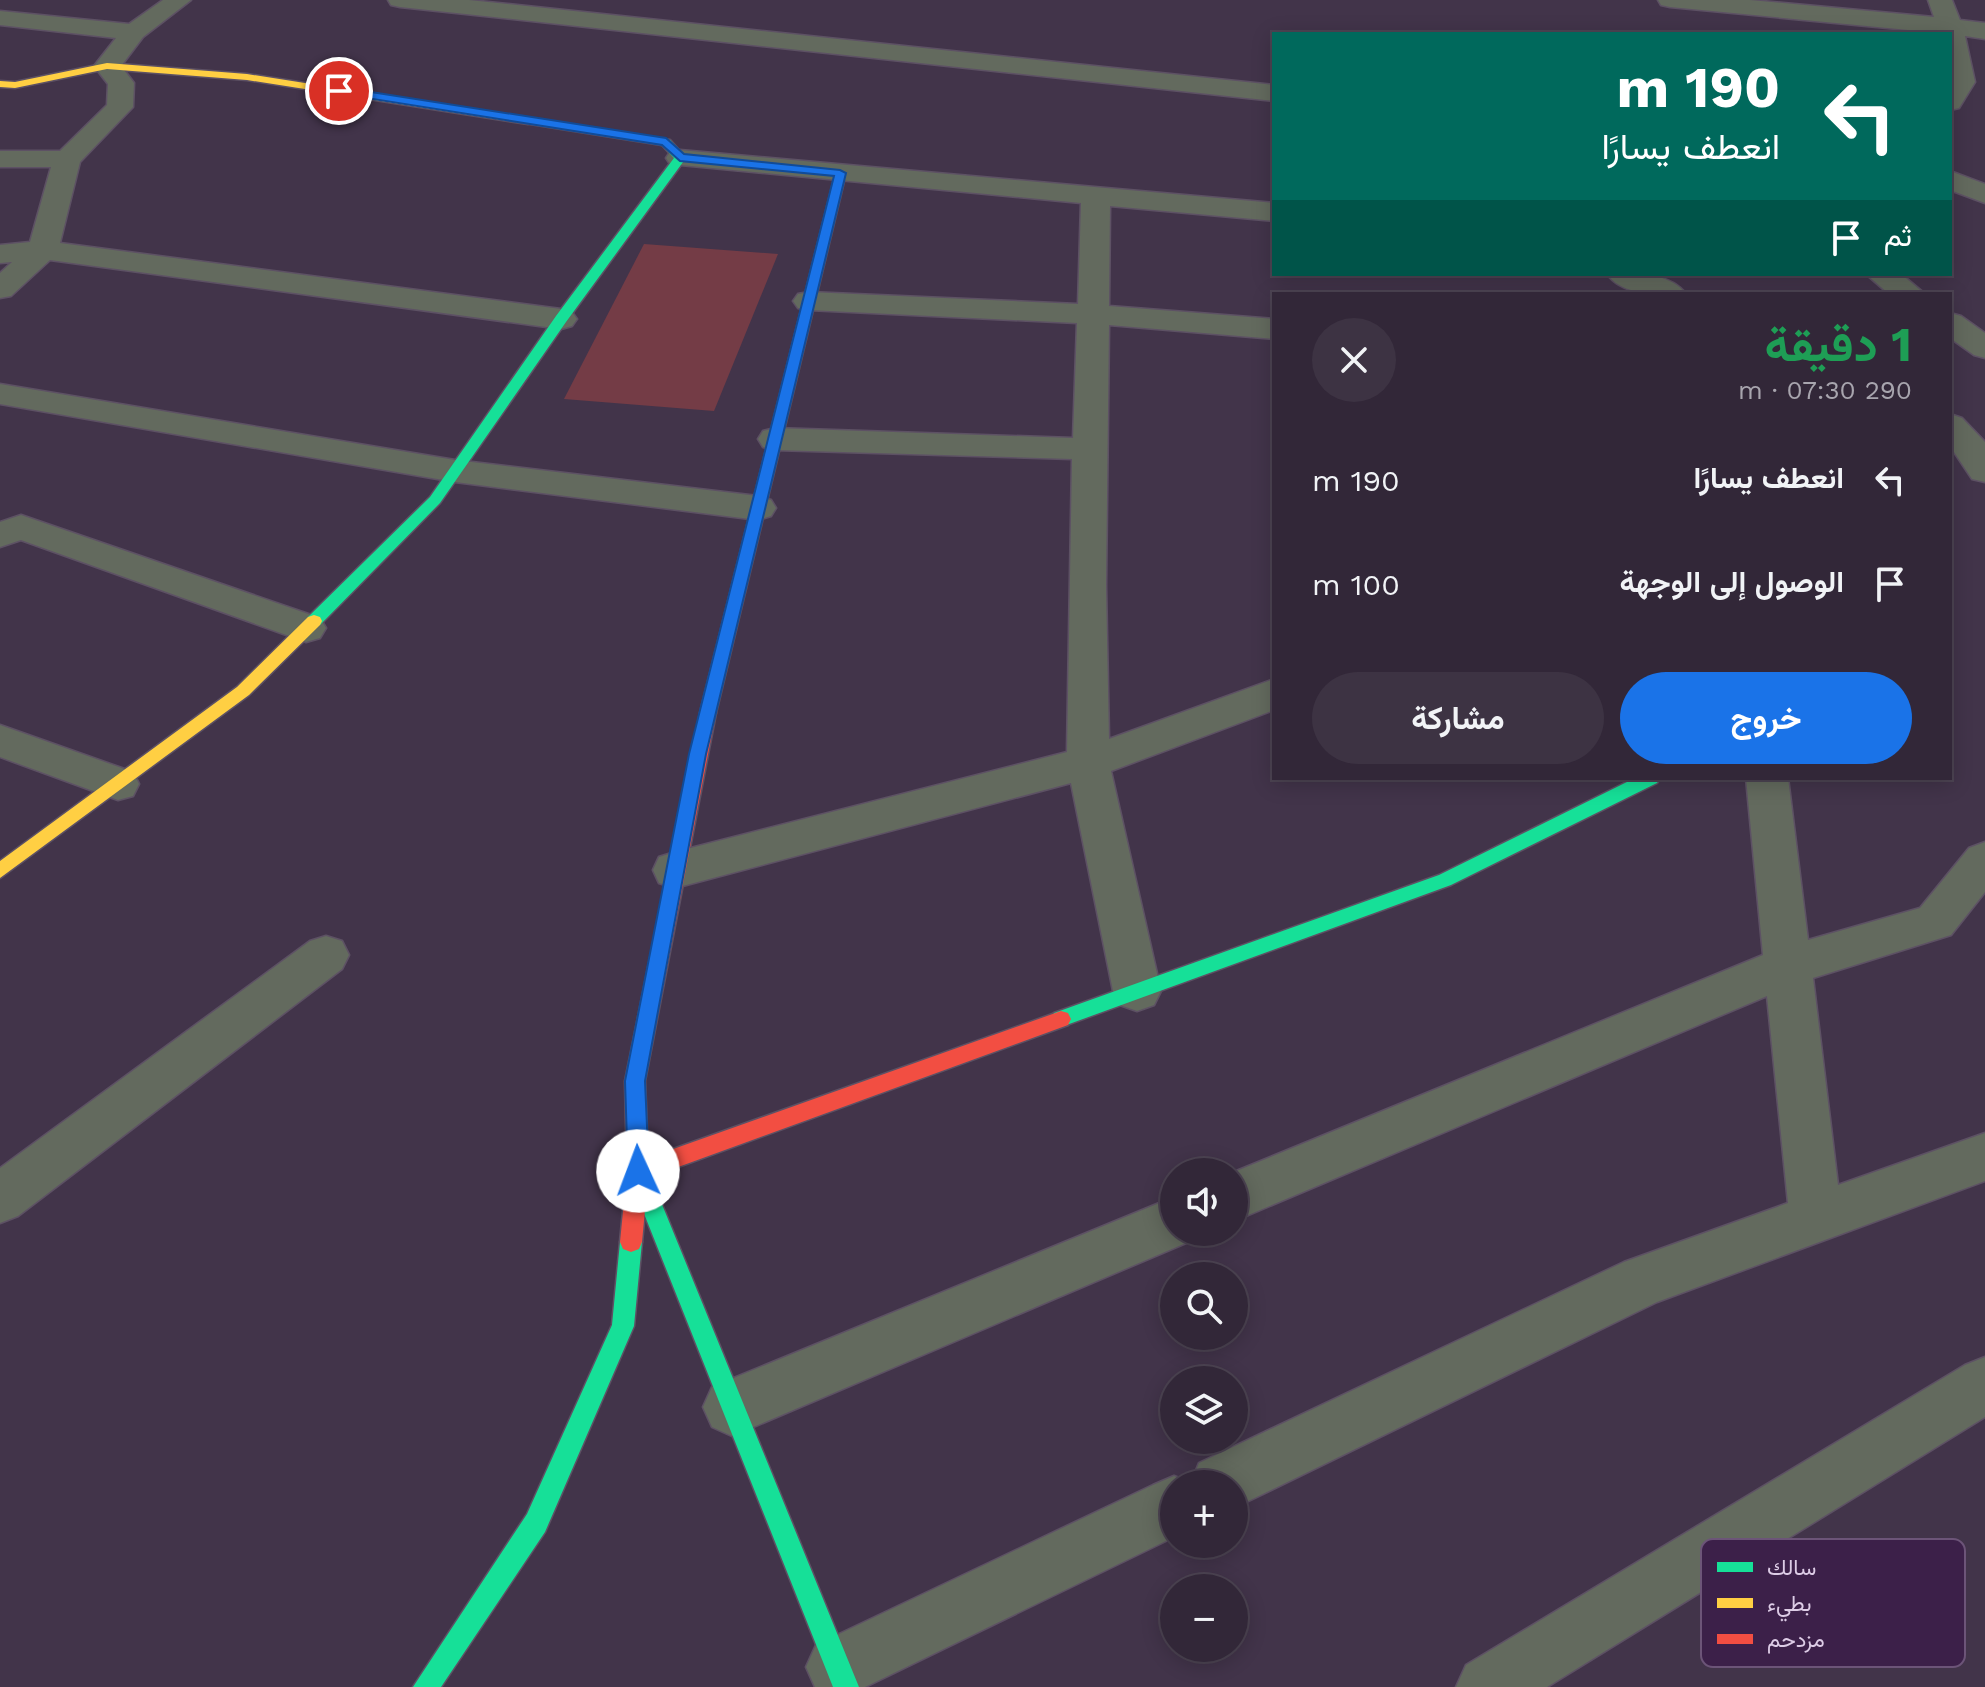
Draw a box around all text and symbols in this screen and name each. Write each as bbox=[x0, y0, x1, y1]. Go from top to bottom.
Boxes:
text: 190 m bbox=[1617, 55, 1780, 121]
pin bbox=[305, 57, 373, 125]
icon: left bbox=[1808, 64, 1912, 168]
icon: arrive bbox=[317, 69, 361, 113]
text: انعطف يسارًا bbox=[1602, 126, 1780, 168]
icon: arrive bbox=[1824, 216, 1868, 260]
text: ثم bbox=[1884, 218, 1912, 253]
text: 1 دقيقة bbox=[1764, 316, 1912, 373]
button: close bbox=[1312, 318, 1396, 402]
text: 290 m · 07:30 bbox=[1738, 375, 1912, 405]
icon: left bbox=[1868, 458, 1912, 502]
text: انعطف يسارًا bbox=[1693, 460, 1844, 495]
text: 190 m bbox=[1312, 463, 1400, 498]
icon: arrive bbox=[1868, 562, 1912, 606]
text: الوصول إلى الوجهة bbox=[1619, 564, 1844, 599]
text: 100 m bbox=[1312, 567, 1400, 602]
button: مشاركة bbox=[1312, 672, 1604, 764]
button: خروج bbox=[1620, 672, 1912, 764]
position arrow bbox=[596, 1129, 680, 1213]
map controls bbox=[1160, 1158, 1248, 1662]
button: sound bbox=[1160, 1158, 1248, 1246]
button: search bbox=[1160, 1262, 1248, 1350]
button: layers bbox=[1160, 1366, 1248, 1454]
button: + bbox=[1160, 1470, 1248, 1558]
legend bbox=[1701, 1539, 1965, 1667]
text: سالك bbox=[1767, 1555, 1816, 1580]
button: − bbox=[1160, 1574, 1248, 1662]
text: بطيء bbox=[1767, 1591, 1812, 1622]
text: مزدحم bbox=[1767, 1627, 1825, 1654]

